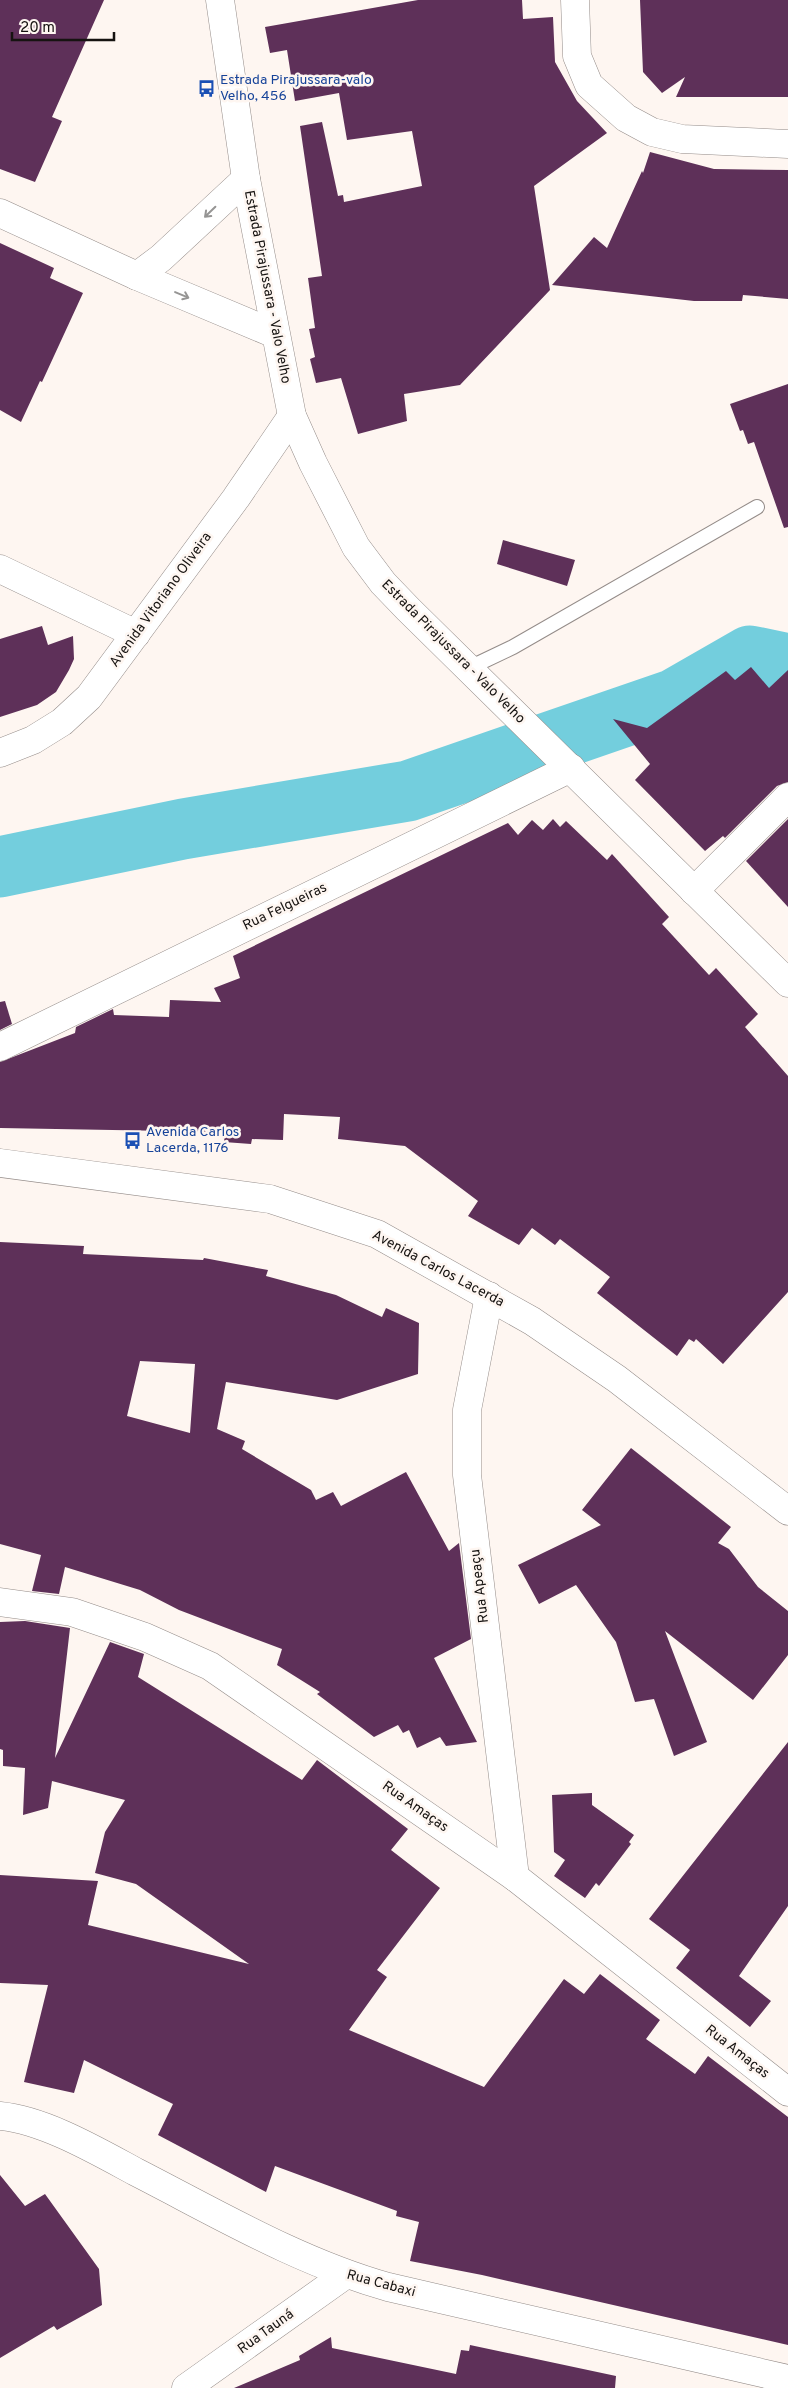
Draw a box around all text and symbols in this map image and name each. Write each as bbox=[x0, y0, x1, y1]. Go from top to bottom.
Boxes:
scale bar bbox=[12, 10, 115, 42]
text: 20 m bbox=[20, 19, 55, 38]
place label: Estrada Pirajussara-valo Velho, 456 bbox=[220, 72, 372, 105]
bus stop icon: Estrada Pirajussara-valo Velho, 456 bbox=[196, 78, 216, 98]
street label: Estrada Pirajussara - Valo Velho bbox=[240, 189, 294, 385]
one-way arrow bbox=[204, 206, 217, 218]
one-way arrow bbox=[174, 291, 189, 301]
street label: Avenida Vitoriano Oliveira bbox=[106, 529, 216, 671]
street label: Estrada Pirajussara - Valo Velho bbox=[377, 576, 529, 728]
street label: Rua Felgueiras bbox=[240, 879, 330, 935]
place label: Avenida Carlos Lacerda, 1176 bbox=[146, 1124, 239, 1157]
bus stop icon: Avenida Carlos Lacerda, 1176 bbox=[122, 1130, 142, 1150]
street label: Avenida Carlos Lacerda bbox=[369, 1227, 507, 1311]
street label: Rua Apeaçu bbox=[467, 1548, 493, 1624]
street label: Rua Amaças bbox=[379, 1778, 451, 1836]
street label: Rua Amaças bbox=[701, 2022, 773, 2082]
street label: Rua Cabaxi bbox=[345, 2267, 417, 2301]
street label: Rua Tauná bbox=[235, 2306, 297, 2358]

